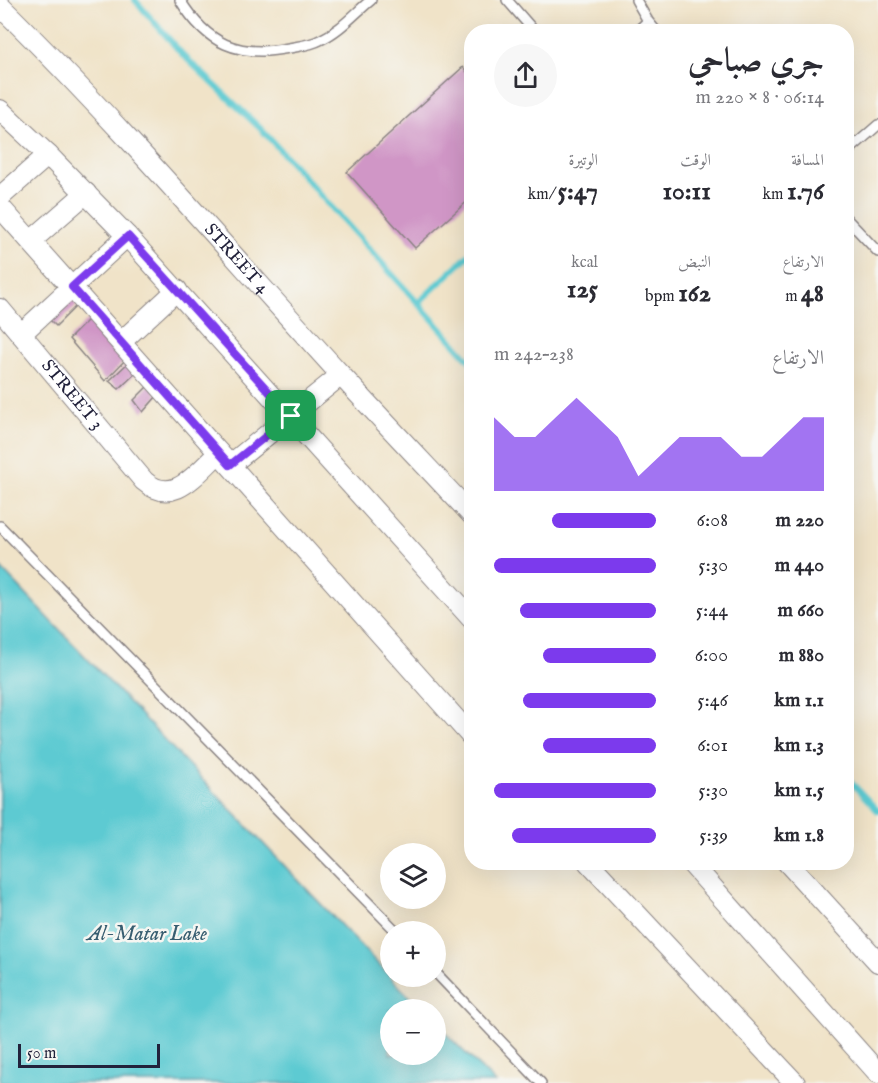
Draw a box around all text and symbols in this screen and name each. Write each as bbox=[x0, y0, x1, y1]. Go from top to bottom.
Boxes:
text: جري صباحي bbox=[688, 41, 824, 83]
button: share bbox=[494, 44, 557, 107]
text: 06:14 · 8 × 220 m bbox=[696, 85, 824, 110]
text: الوتيرة bbox=[568, 151, 598, 171]
text: الوقت bbox=[680, 151, 711, 171]
text: المسافة bbox=[791, 151, 824, 171]
text: 5:47 bbox=[558, 175, 598, 208]
text: 10:11 bbox=[662, 175, 711, 208]
text: 1.76 bbox=[787, 175, 824, 208]
text: /km bbox=[528, 185, 558, 205]
text: km bbox=[763, 185, 787, 205]
street label: STREET 4 bbox=[199, 219, 274, 299]
text: kcal bbox=[571, 253, 598, 273]
text: النبض bbox=[678, 253, 711, 273]
text: الارتفاع bbox=[782, 253, 824, 273]
text: 125 bbox=[567, 273, 598, 306]
text: 162 bbox=[678, 277, 711, 310]
text: 48 bbox=[801, 277, 824, 310]
text: bpm bbox=[645, 287, 678, 307]
text: m bbox=[785, 287, 801, 307]
text: 238–242 m bbox=[494, 342, 574, 367]
text: الارتفاع bbox=[772, 346, 824, 371]
street label: STREET 3 bbox=[36, 355, 108, 435]
pin bbox=[265, 390, 316, 441]
icon: arrive bbox=[274, 399, 307, 432]
text: 6:08 bbox=[697, 508, 728, 533]
text: 220 m bbox=[776, 508, 824, 533]
text: 5:30 bbox=[698, 553, 728, 578]
text: 440 m bbox=[775, 553, 824, 578]
text: 5:44 bbox=[696, 598, 728, 623]
text: 660 m bbox=[777, 598, 824, 623]
text: 6:00 bbox=[695, 643, 728, 668]
text: 880 m bbox=[779, 643, 824, 668]
text: 5:46 bbox=[697, 688, 728, 713]
text: 1.1 km bbox=[774, 688, 824, 713]
text: 6:01 bbox=[697, 733, 728, 758]
text: 1.3 km bbox=[774, 733, 824, 758]
text: 5:30 bbox=[698, 778, 728, 803]
text: 1.5 km bbox=[774, 778, 824, 803]
text: 5:39 bbox=[699, 823, 728, 848]
text: 1.8 km bbox=[774, 823, 824, 848]
map controls bbox=[380, 843, 446, 1065]
button: layers bbox=[380, 843, 446, 909]
button: + bbox=[380, 921, 446, 987]
water label: Al-Matar Lake bbox=[85, 922, 207, 947]
button: − bbox=[380, 999, 446, 1065]
scale bar bbox=[18, 1041, 160, 1068]
text: 50 m bbox=[27, 1044, 56, 1064]

